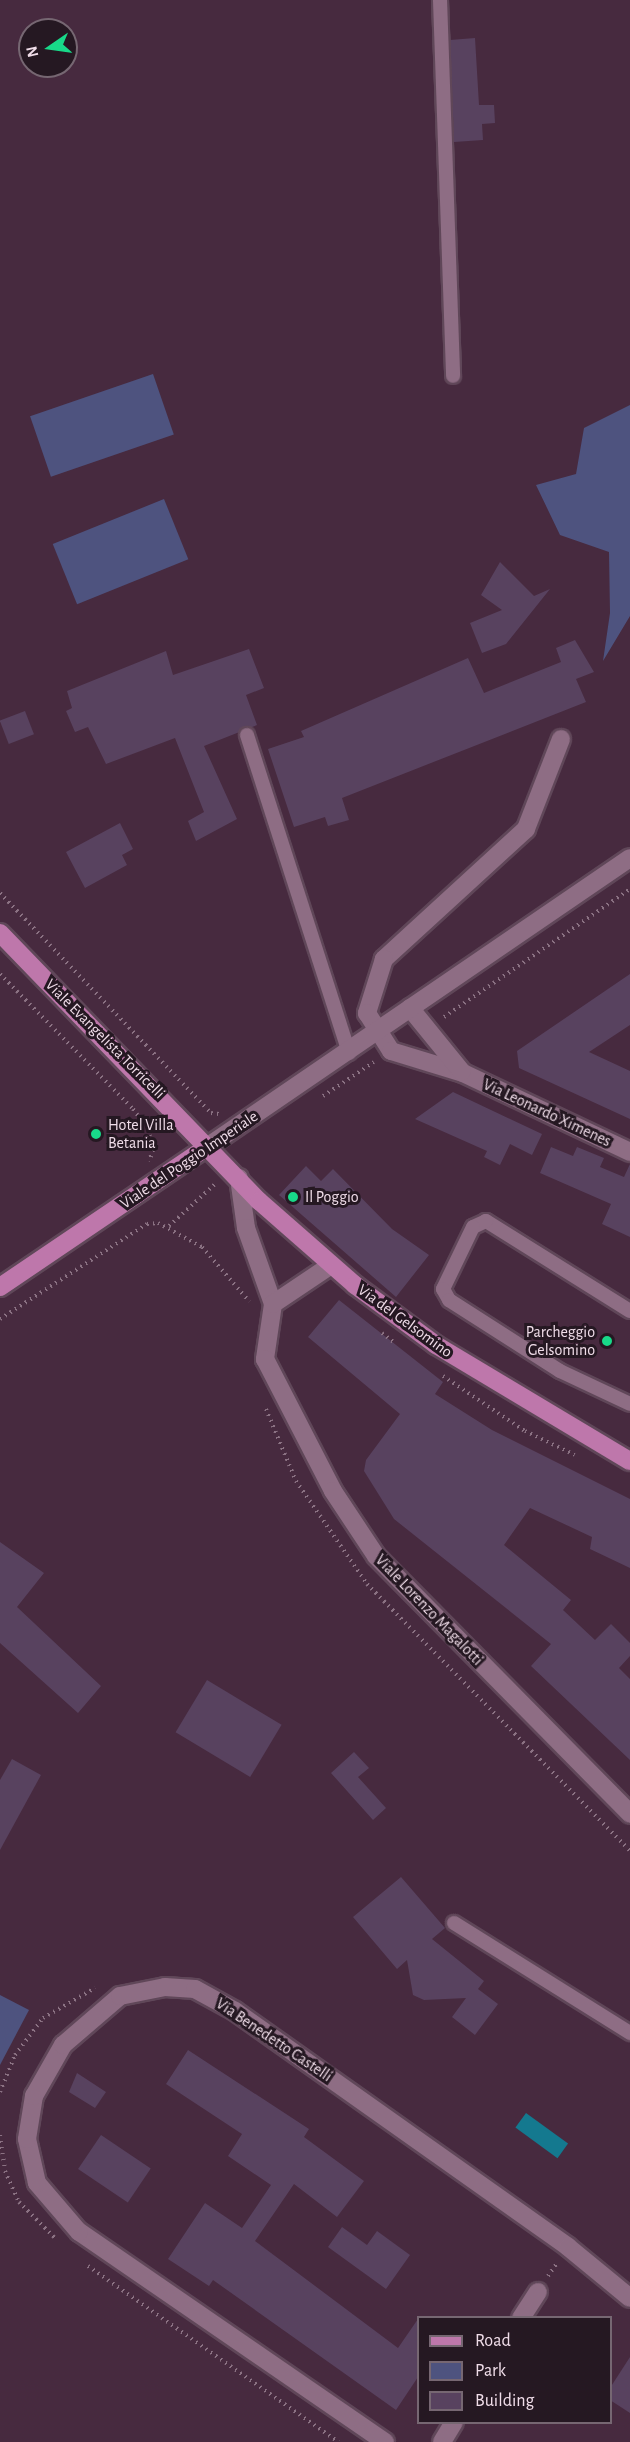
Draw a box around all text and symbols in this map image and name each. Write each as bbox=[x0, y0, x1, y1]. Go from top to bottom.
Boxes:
north arrow bbox=[18, 18, 78, 78]
text: N bbox=[23, 44, 41, 59]
street label: Viale Evangelista Torricelli bbox=[41, 975, 169, 1103]
street label: Via Leonardo Ximenes bbox=[480, 1075, 614, 1151]
street label: Viale del Poggio Imperiale bbox=[116, 1107, 262, 1213]
place label: Hotel Villa Betania bbox=[108, 1115, 174, 1153]
marker: Hotel Villa Betania bbox=[89, 1127, 103, 1141]
place label: Il Poggio bbox=[305, 1187, 359, 1207]
marker: Il Poggio bbox=[286, 1190, 300, 1204]
street label: Via del Gelsomino bbox=[354, 1280, 456, 1362]
place label: Parcheggio Gelsomino bbox=[526, 1322, 595, 1360]
marker: Parcheggio Gelsomino bbox=[600, 1334, 614, 1348]
street label: Viale Lorenzo Magalotti bbox=[371, 1551, 487, 1669]
street label: Via Benedetto Castelli bbox=[212, 1994, 336, 2086]
legend bbox=[417, 2316, 612, 2424]
text: Road bbox=[475, 2332, 511, 2350]
text: Park bbox=[475, 2362, 506, 2380]
text: Building bbox=[475, 2392, 534, 2410]

